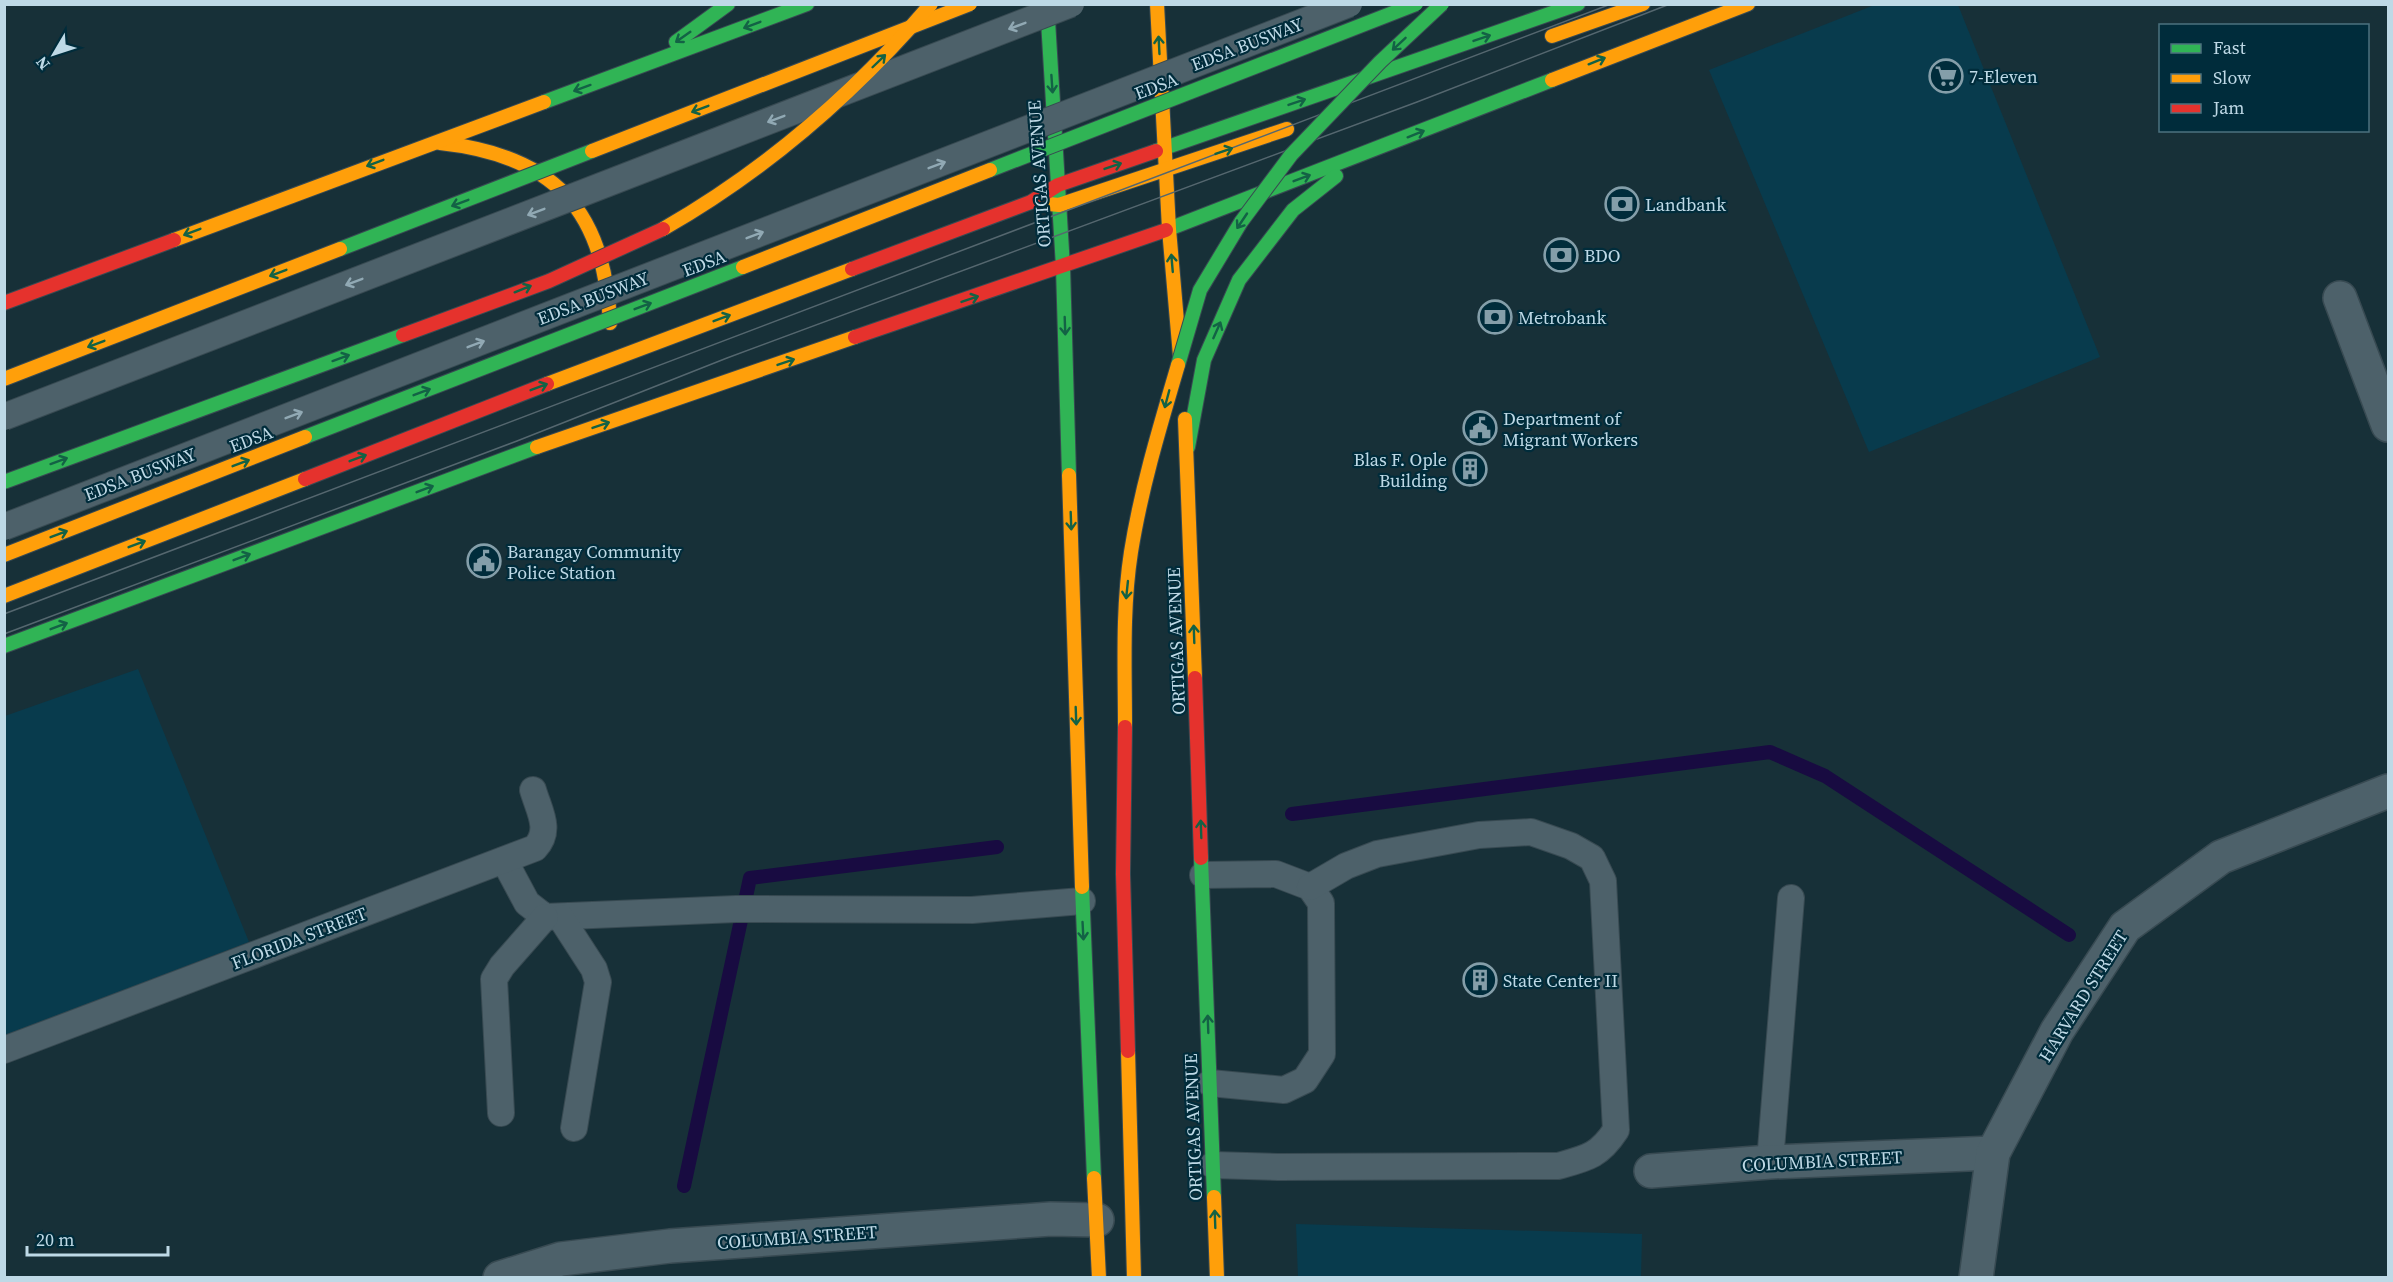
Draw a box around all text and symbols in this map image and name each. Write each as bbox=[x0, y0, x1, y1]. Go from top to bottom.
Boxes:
street label: EDSA BUSWAY bbox=[1187, 11, 1307, 77]
one-way arrow bbox=[743, 20, 762, 31]
one-way arrow bbox=[1008, 21, 1027, 32]
north arrow bbox=[24, 24, 84, 84]
legend bbox=[2159, 24, 2369, 132]
one-way arrow bbox=[675, 30, 691, 43]
one-way arrow bbox=[1472, 31, 1491, 42]
text: Fast bbox=[2213, 35, 2246, 60]
one-way arrow bbox=[1154, 36, 1165, 56]
one-way arrow bbox=[1391, 37, 1406, 51]
text: N bbox=[30, 52, 55, 75]
one-way arrow bbox=[871, 54, 886, 68]
one-way arrow bbox=[1587, 55, 1606, 66]
supermarket icon: 7-Eleven bbox=[1928, 58, 1964, 94]
place label: 7-Eleven bbox=[1969, 64, 2038, 89]
text: Slow bbox=[2213, 65, 2251, 90]
street label: EDSA bbox=[1131, 66, 1181, 106]
one-way arrow bbox=[1047, 73, 1058, 93]
one-way arrow bbox=[573, 84, 592, 95]
one-way arrow bbox=[1288, 95, 1306, 106]
text: Jam bbox=[2212, 95, 2245, 120]
street label: ORTIGAS AVENUE bbox=[1021, 99, 1057, 248]
one-way arrow bbox=[691, 104, 710, 115]
one-way arrow bbox=[767, 114, 786, 125]
one-way arrow bbox=[1406, 127, 1424, 138]
one-way arrow bbox=[1214, 144, 1233, 155]
one-way arrow bbox=[927, 158, 946, 169]
one-way arrow bbox=[366, 159, 385, 170]
one-way arrow bbox=[1103, 159, 1122, 170]
one-way arrow bbox=[1293, 172, 1311, 183]
bank icon: Landbank bbox=[1604, 186, 1640, 222]
place label: Landbank bbox=[1645, 192, 1726, 217]
one-way arrow bbox=[451, 198, 469, 209]
one-way arrow bbox=[527, 207, 545, 218]
one-way arrow bbox=[1236, 212, 1248, 229]
one-way arrow bbox=[183, 227, 202, 238]
one-way arrow bbox=[745, 229, 764, 240]
bank icon: BDO bbox=[1543, 237, 1579, 273]
street label: EDSA bbox=[679, 243, 729, 283]
place label: BDO bbox=[1584, 243, 1621, 268]
one-way arrow bbox=[1166, 254, 1177, 274]
street label: EDSA BUSWAY bbox=[533, 265, 653, 331]
one-way arrow bbox=[269, 268, 288, 279]
one-way arrow bbox=[345, 277, 364, 288]
one-way arrow bbox=[514, 283, 532, 294]
one-way arrow bbox=[960, 293, 979, 304]
bank icon: Metrobank bbox=[1477, 299, 1513, 335]
one-way arrow bbox=[633, 300, 652, 311]
place label: Metrobank bbox=[1518, 305, 1606, 330]
one-way arrow bbox=[712, 311, 731, 322]
one-way arrow bbox=[1059, 315, 1071, 335]
one-way arrow bbox=[1212, 321, 1224, 339]
one-way arrow bbox=[466, 338, 484, 349]
one-way arrow bbox=[87, 339, 106, 350]
one-way arrow bbox=[331, 351, 350, 362]
one-way arrow bbox=[776, 356, 795, 367]
one-way arrow bbox=[530, 381, 548, 392]
one-way arrow bbox=[413, 386, 431, 397]
one-way arrow bbox=[1160, 390, 1172, 409]
place label: Department of Migrant Workers bbox=[1503, 406, 1638, 452]
one-way arrow bbox=[284, 408, 303, 419]
public building icon: Department of Migrant Workers bbox=[1462, 410, 1498, 446]
street label: EDSA bbox=[226, 419, 276, 459]
one-way arrow bbox=[591, 419, 610, 430]
street label: EDSA BUSWAY bbox=[80, 441, 200, 507]
place label: Blas F. Ople Building bbox=[1354, 447, 1447, 493]
building icon: Blas F. Ople Building bbox=[1452, 451, 1488, 487]
one-way arrow bbox=[348, 452, 367, 463]
one-way arrow bbox=[50, 455, 68, 466]
one-way arrow bbox=[231, 457, 249, 468]
one-way arrow bbox=[415, 483, 433, 494]
one-way arrow bbox=[1065, 510, 1076, 530]
one-way arrow bbox=[49, 527, 68, 538]
one-way arrow bbox=[127, 538, 146, 549]
place label: Barangay Community Police Station bbox=[507, 539, 682, 585]
public building icon: Barangay Community Police Station bbox=[466, 543, 502, 579]
one-way arrow bbox=[232, 551, 251, 562]
street label: ORTIGAS AVENUE bbox=[1161, 567, 1191, 715]
one-way arrow bbox=[1121, 580, 1132, 599]
one-way arrow bbox=[49, 619, 68, 630]
one-way arrow bbox=[1189, 625, 1200, 645]
one-way arrow bbox=[1071, 705, 1082, 725]
one-way arrow bbox=[1196, 820, 1207, 840]
street label: FLORIDA STREET bbox=[228, 901, 371, 975]
one-way arrow bbox=[1078, 921, 1089, 941]
street label: HARVARD STREET bbox=[2032, 925, 2134, 1067]
building icon: State Center II bbox=[1462, 962, 1498, 998]
place label: State Center II bbox=[1503, 968, 1618, 993]
one-way arrow bbox=[1202, 1015, 1214, 1035]
street label: ORTIGAS AVENUE bbox=[1178, 1053, 1208, 1201]
street label: COLUMBIA STREET bbox=[1741, 1144, 1903, 1178]
one-way arrow bbox=[1209, 1210, 1220, 1230]
scale bar bbox=[27, 1219, 168, 1257]
street label: COLUMBIA STREET bbox=[716, 1219, 878, 1255]
text: 20 m bbox=[36, 1227, 74, 1252]

